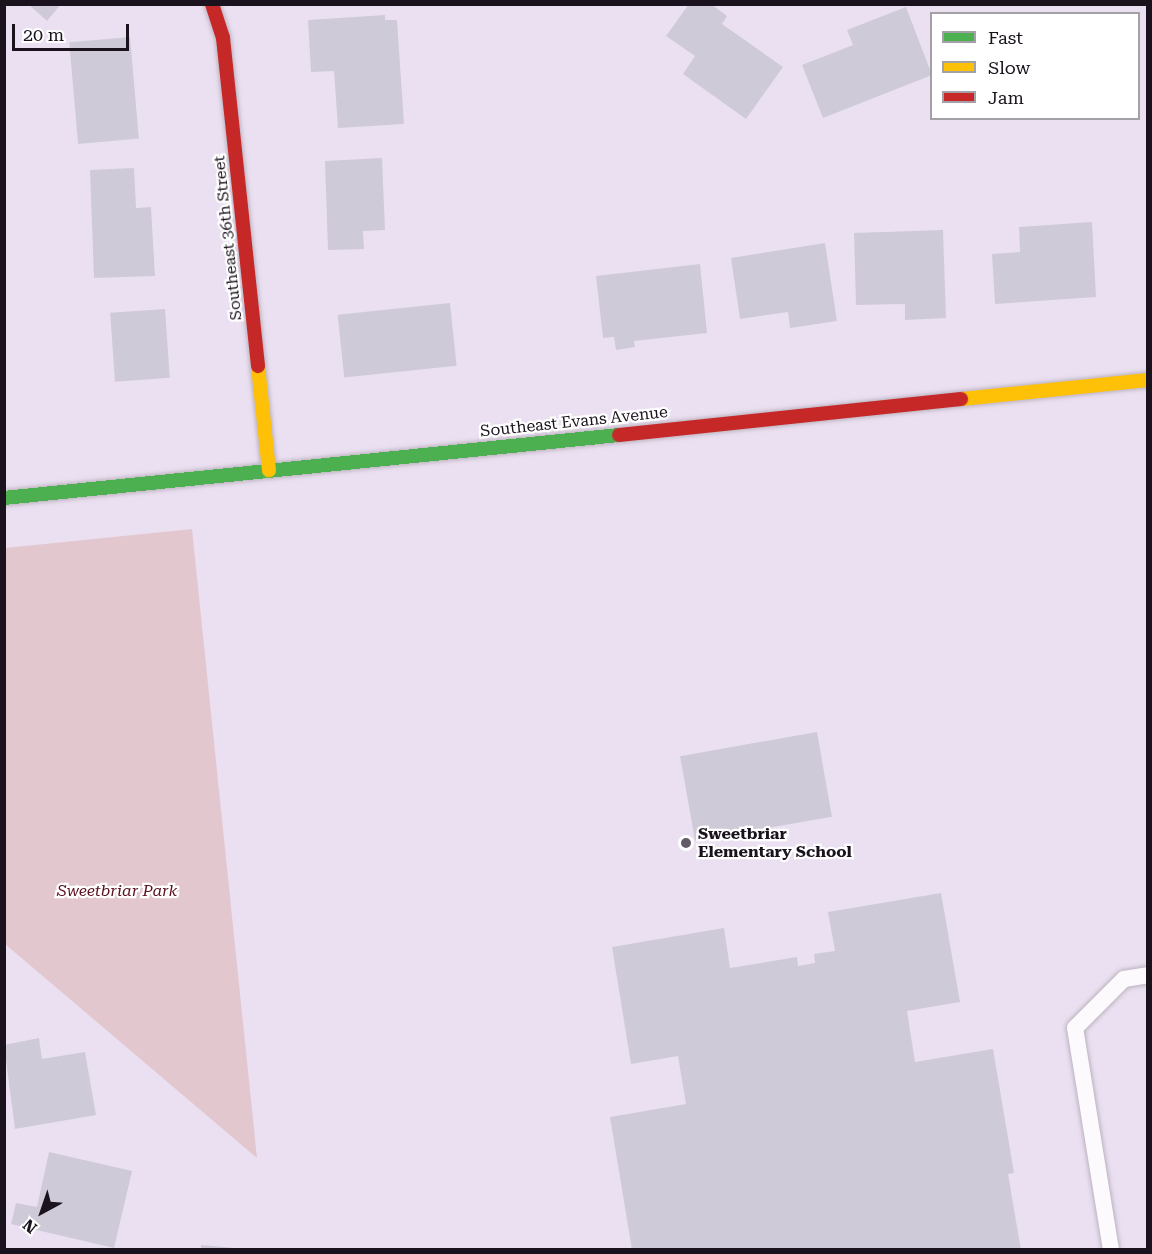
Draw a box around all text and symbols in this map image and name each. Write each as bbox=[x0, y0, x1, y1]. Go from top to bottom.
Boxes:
scale bar bbox=[15, 12, 132, 50]
legend bbox=[930, 12, 1140, 120]
text: 20 m bbox=[23, 24, 64, 45]
text: Fast bbox=[988, 27, 1023, 48]
text: Slow bbox=[988, 57, 1030, 78]
text: Jam bbox=[988, 87, 1024, 108]
street label: Southeast 36th Street bbox=[210, 155, 246, 321]
street label: Southeast Evans Avenue bbox=[479, 403, 669, 441]
place label: Sweetbriar Elementary School bbox=[698, 824, 852, 862]
marker: Sweetbriar Elementary School bbox=[679, 836, 693, 850]
park label: Sweetbriar Park bbox=[57, 881, 177, 901]
north arrow bbox=[12, 1182, 72, 1242]
text: N bbox=[19, 1215, 41, 1237]

